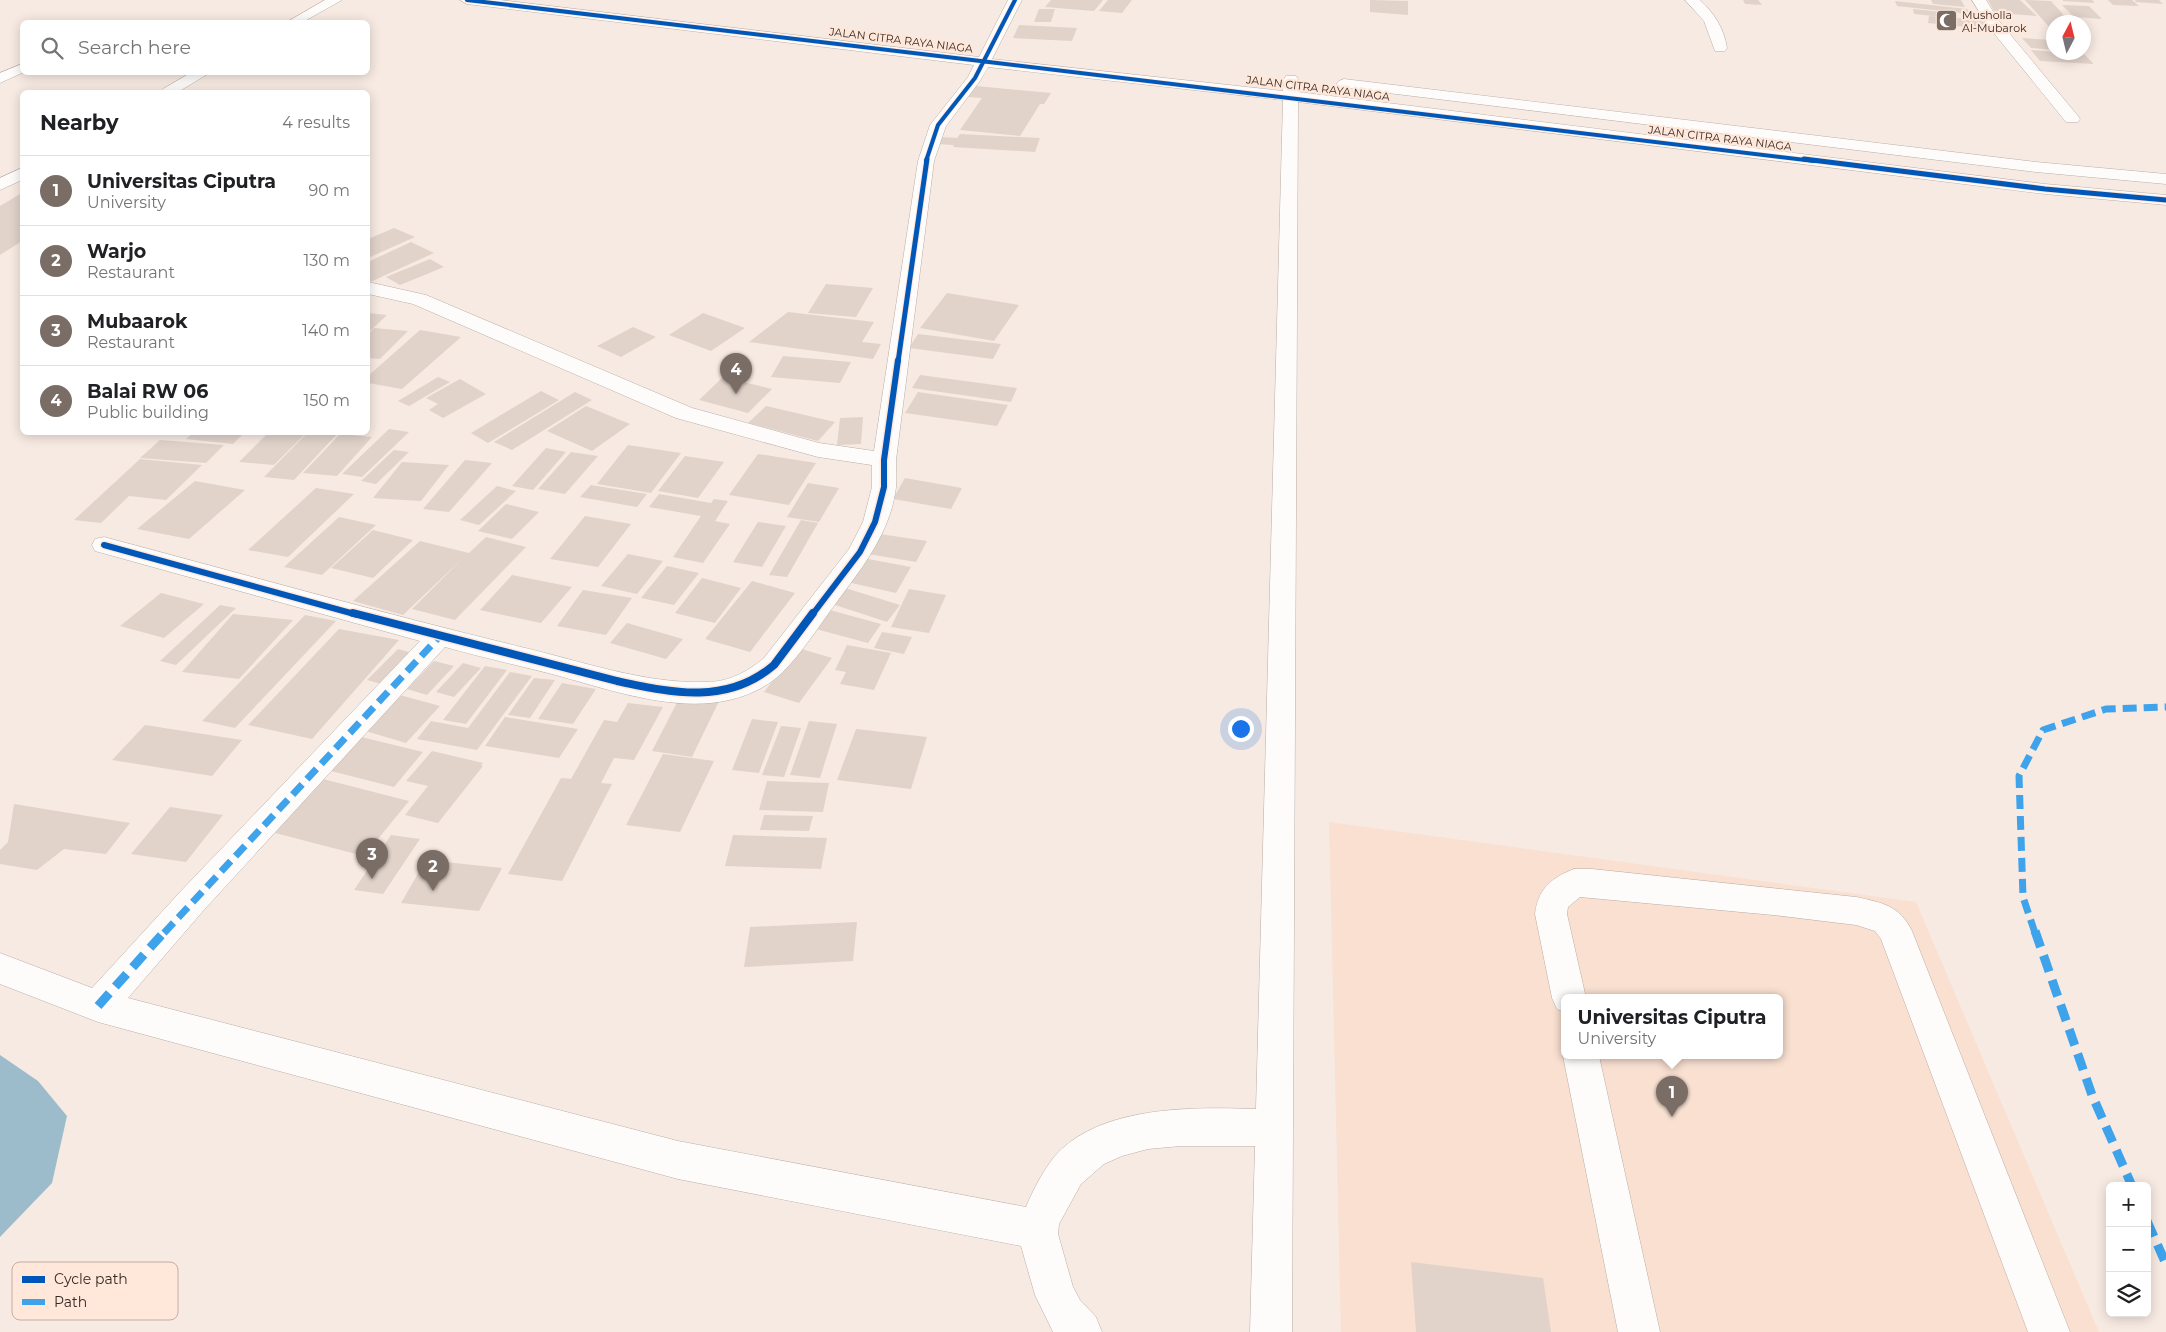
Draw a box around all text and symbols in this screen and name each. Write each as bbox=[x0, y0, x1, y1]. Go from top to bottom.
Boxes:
place label: Musholla Al-Mubarok bbox=[1962, 8, 2027, 35]
mosque icon: Musholla Al-Mubarok bbox=[1934, 9, 1958, 33]
north arrow bbox=[2046, 15, 2091, 60]
search box bbox=[20, 20, 370, 75]
street label: JALAN CITRA RAYA NIAGA bbox=[827, 24, 974, 56]
icon: search bbox=[38, 34, 66, 62]
text: Search here bbox=[78, 36, 191, 59]
street label: JALAN CITRA RAYA NIAGA bbox=[1244, 72, 1391, 104]
text: Nearby bbox=[40, 110, 119, 135]
text: 4 results bbox=[282, 113, 350, 132]
street label: JALAN CITRA RAYA NIAGA bbox=[1646, 122, 1793, 154]
text: Universitas Ciputra bbox=[87, 170, 276, 193]
text: 1 bbox=[53, 181, 59, 200]
text: 90 m bbox=[308, 181, 350, 200]
text: University bbox=[87, 193, 166, 212]
text: Warjo bbox=[87, 240, 146, 263]
text: 2 bbox=[51, 251, 61, 270]
text: 130 m bbox=[303, 251, 350, 270]
text: Restaurant bbox=[87, 263, 175, 282]
text: Mubaarok bbox=[87, 310, 188, 333]
text: 3 bbox=[51, 321, 61, 340]
text: 140 m bbox=[302, 321, 350, 340]
text: Restaurant bbox=[87, 333, 175, 352]
pin: 4 bbox=[720, 353, 752, 394]
text: Balai RW 06 bbox=[87, 380, 208, 403]
text: 4 bbox=[50, 391, 62, 410]
text: 150 m bbox=[303, 391, 350, 410]
text: Public building bbox=[87, 403, 209, 422]
your location bbox=[1228, 716, 1254, 742]
pin: 3 bbox=[356, 838, 388, 879]
pin: 2 bbox=[417, 850, 449, 891]
popup bbox=[1561, 994, 1783, 1059]
text: Universitas Ciputra bbox=[1577, 1006, 1767, 1029]
text: University bbox=[1577, 1029, 1656, 1048]
pin: 1 bbox=[1656, 1076, 1688, 1117]
map controls bbox=[2106, 1182, 2151, 1317]
button: + bbox=[2106, 1182, 2151, 1227]
button: − bbox=[2106, 1227, 2151, 1272]
legend bbox=[12, 1262, 178, 1320]
text: Cycle path bbox=[54, 1270, 128, 1288]
button: layers bbox=[2106, 1272, 2151, 1317]
text: Path bbox=[54, 1293, 87, 1311]

